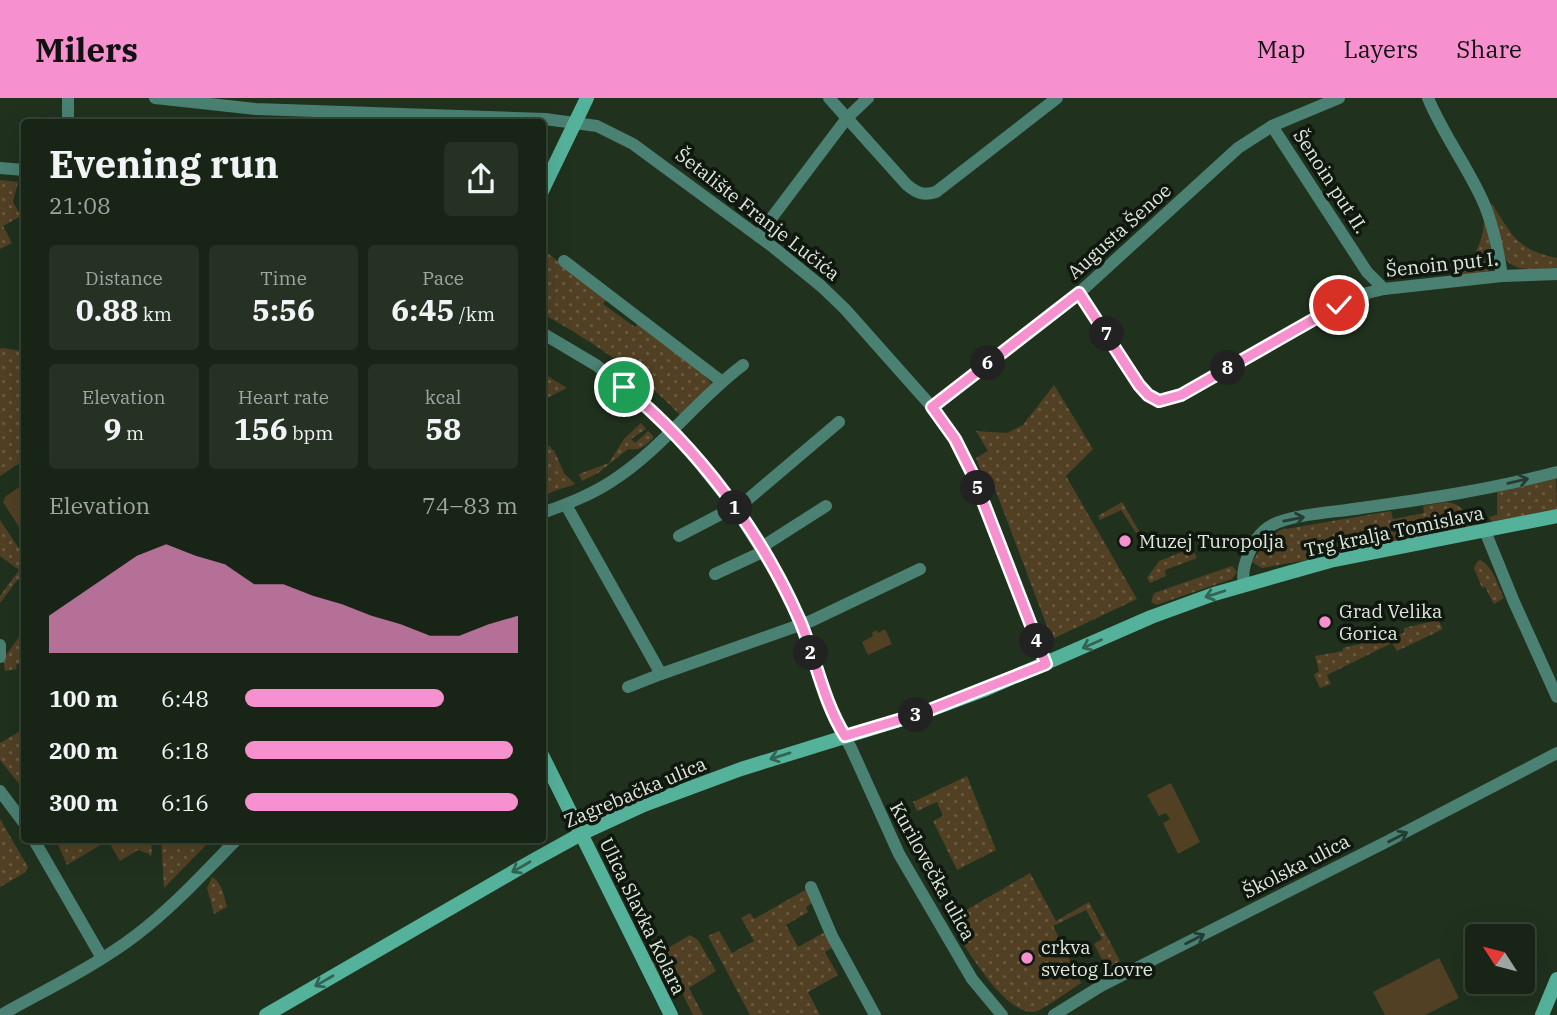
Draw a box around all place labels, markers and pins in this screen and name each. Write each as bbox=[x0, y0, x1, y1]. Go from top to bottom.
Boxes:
pin bbox=[1309, 275, 1369, 335]
pin: 7 bbox=[1090, 316, 1124, 352]
pin: 6 bbox=[970, 345, 1006, 380]
pin: 8 bbox=[1210, 350, 1246, 386]
pin bbox=[594, 357, 654, 417]
pin: 5 bbox=[960, 470, 996, 506]
pin: 1 bbox=[718, 490, 752, 526]
place label: Muzej Turopolja bbox=[1139, 529, 1284, 553]
marker: Muzej Turopolja bbox=[1117, 533, 1133, 549]
place label: Grad Velika Gorica bbox=[1339, 599, 1442, 645]
marker: Grad Velika Gorica bbox=[1317, 614, 1333, 630]
pin: 4 bbox=[1020, 624, 1054, 658]
pin: 2 bbox=[794, 636, 828, 670]
pin: 3 bbox=[898, 698, 934, 732]
place label: crkva svetog Lovre bbox=[1041, 935, 1153, 981]
marker: crkva svetog Lovre bbox=[1019, 950, 1035, 966]

